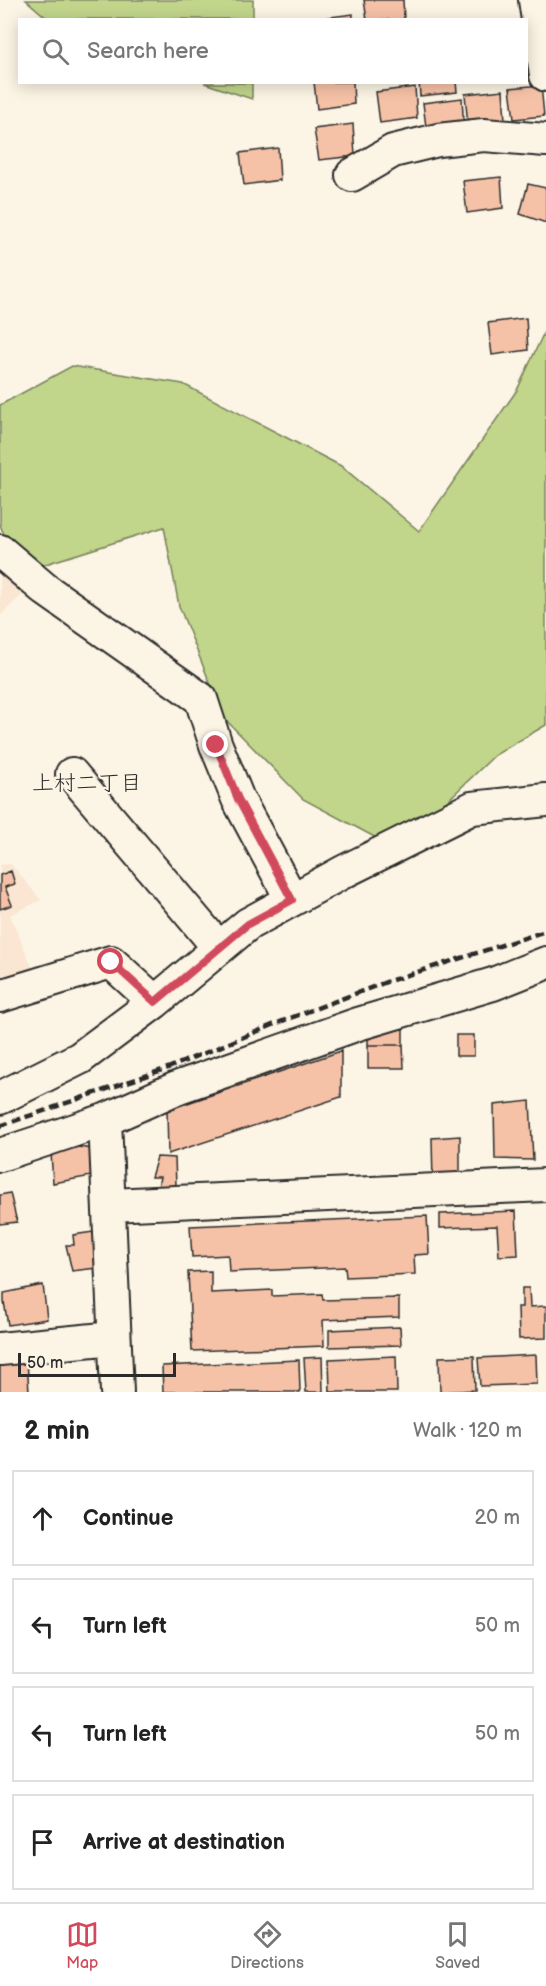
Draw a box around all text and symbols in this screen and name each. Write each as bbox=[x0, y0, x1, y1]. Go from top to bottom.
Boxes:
search box bbox=[18, 18, 528, 84]
icon: search bbox=[39, 35, 72, 68]
text: Search here bbox=[87, 38, 209, 65]
route end bbox=[202, 731, 228, 757]
district label: 上村二丁目 bbox=[32, 770, 142, 797]
route start bbox=[97, 948, 123, 974]
scale bar bbox=[18, 1350, 176, 1378]
text: 50 m bbox=[27, 1354, 63, 1373]
text: 2 min bbox=[24, 1416, 90, 1447]
text: Walk · 120 m bbox=[413, 1419, 522, 1443]
icon: ahead bbox=[26, 1502, 59, 1535]
text: Continue bbox=[83, 1505, 173, 1532]
text: 20 m bbox=[475, 1506, 520, 1530]
icon: left bbox=[26, 1610, 59, 1643]
text: Turn left bbox=[83, 1613, 167, 1640]
text: 50 m bbox=[475, 1614, 520, 1638]
icon: left bbox=[26, 1718, 59, 1751]
text: Turn left bbox=[83, 1721, 167, 1748]
text: 50 m bbox=[475, 1722, 520, 1746]
icon: arrive bbox=[26, 1826, 59, 1859]
text: Arrive at destination bbox=[83, 1829, 285, 1856]
tab: Map bbox=[66, 1918, 99, 1973]
tab: Directions bbox=[230, 1918, 304, 1973]
tab: Saved bbox=[435, 1918, 480, 1973]

